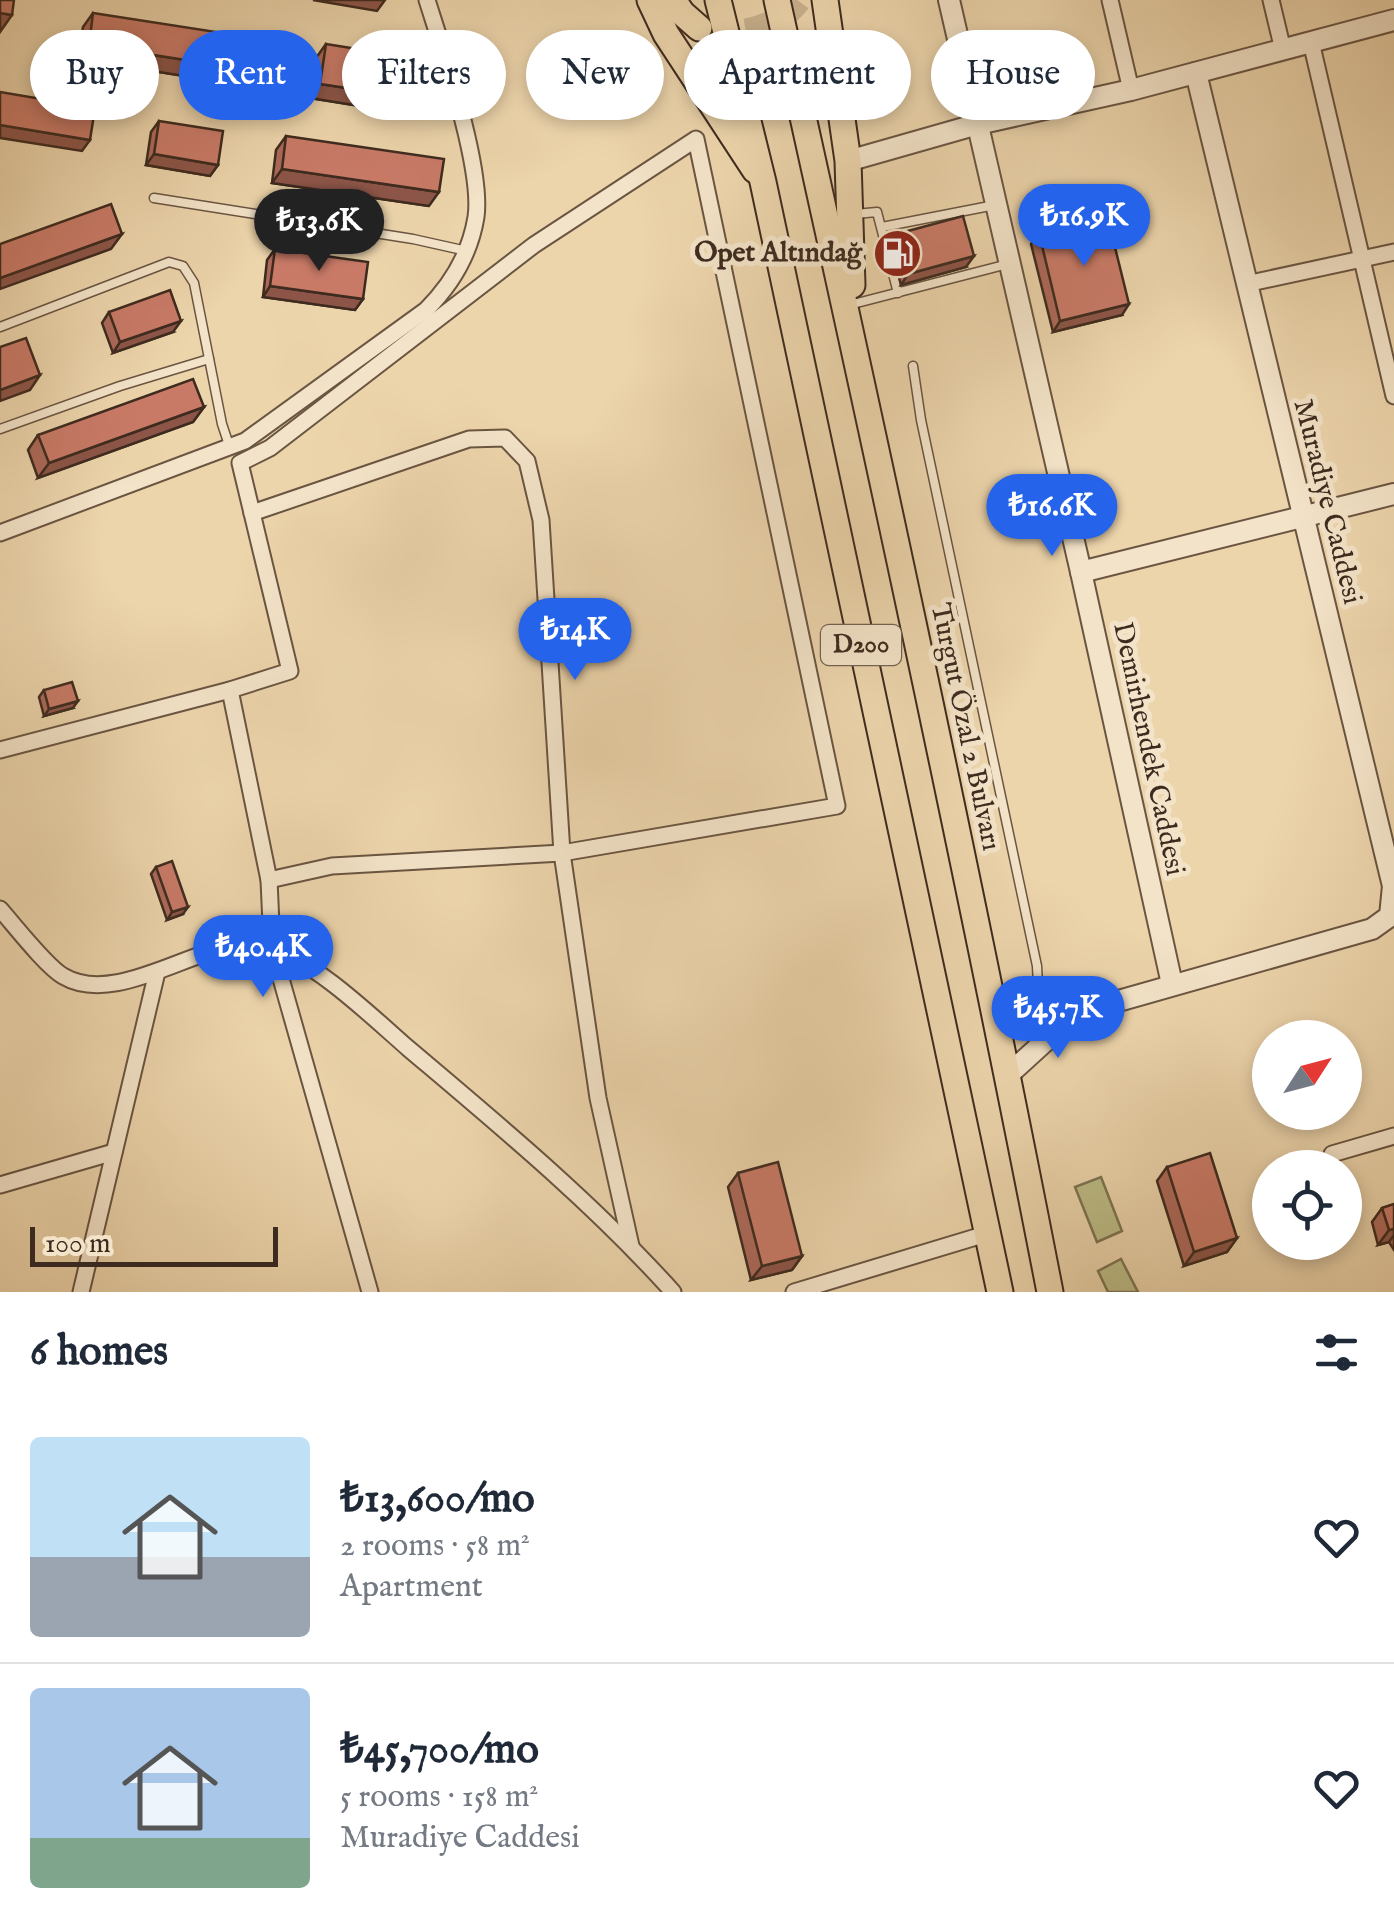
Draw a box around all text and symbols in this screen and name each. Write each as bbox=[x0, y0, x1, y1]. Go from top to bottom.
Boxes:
chip: Buy bbox=[30, 30, 159, 120]
chip: Rent bbox=[179, 30, 322, 120]
chip: Filters bbox=[342, 30, 506, 120]
chip: New bbox=[526, 30, 664, 120]
chip: Apartment bbox=[684, 30, 911, 120]
chip: House bbox=[931, 30, 1095, 120]
pin: ₺16.9K bbox=[1003, 184, 1165, 269]
pin: ₺13.6K bbox=[238, 189, 400, 274]
text: ₺16.9K bbox=[1040, 196, 1128, 237]
text: ₺13.6K bbox=[276, 201, 362, 242]
fuel station icon: Opet Altındağ bbox=[871, 227, 923, 279]
place label: Opet Altındağ bbox=[694, 236, 863, 271]
street label: Muradiye Caddesi bbox=[1285, 396, 1369, 608]
pin: ₺16.6K bbox=[971, 474, 1133, 559]
text: ₺16.6K bbox=[1008, 486, 1096, 527]
pin: ₺14K bbox=[516, 598, 634, 683]
street label: Turgut Özal 2 Bulvarı bbox=[922, 600, 1008, 854]
text: ₺14K bbox=[540, 610, 610, 651]
street label: Demirhendek Caddesi bbox=[1104, 619, 1192, 879]
road number: D200 bbox=[821, 625, 901, 665]
pin: ₺40.4K bbox=[182, 915, 344, 1000]
text: ₺40.4K bbox=[215, 927, 311, 968]
pin: ₺45.7K bbox=[977, 976, 1139, 1061]
text: ₺45.7K bbox=[1014, 988, 1102, 1029]
north arrow bbox=[1252, 1020, 1362, 1130]
map controls bbox=[1252, 1020, 1362, 1260]
button: locate bbox=[1252, 1150, 1362, 1260]
scale bar bbox=[30, 1222, 278, 1266]
text: 100 m bbox=[45, 1227, 111, 1262]
icon: filters bbox=[1309, 1325, 1364, 1380]
text: 6 homes bbox=[30, 1326, 168, 1379]
text: ₺13,600/mo bbox=[340, 1473, 535, 1526]
icon: home bbox=[110, 1477, 230, 1597]
icon: heart bbox=[1309, 1510, 1364, 1565]
text: 2 rooms · 58 m² bbox=[340, 1526, 530, 1567]
text: Apartment bbox=[340, 1567, 483, 1608]
text: ₺45,700/mo bbox=[340, 1724, 539, 1777]
icon: home bbox=[110, 1728, 230, 1848]
icon: heart bbox=[1309, 1761, 1364, 1816]
text: 5 rooms · 158 m² bbox=[340, 1777, 539, 1818]
text: Muradiye Caddesi bbox=[340, 1818, 580, 1859]

